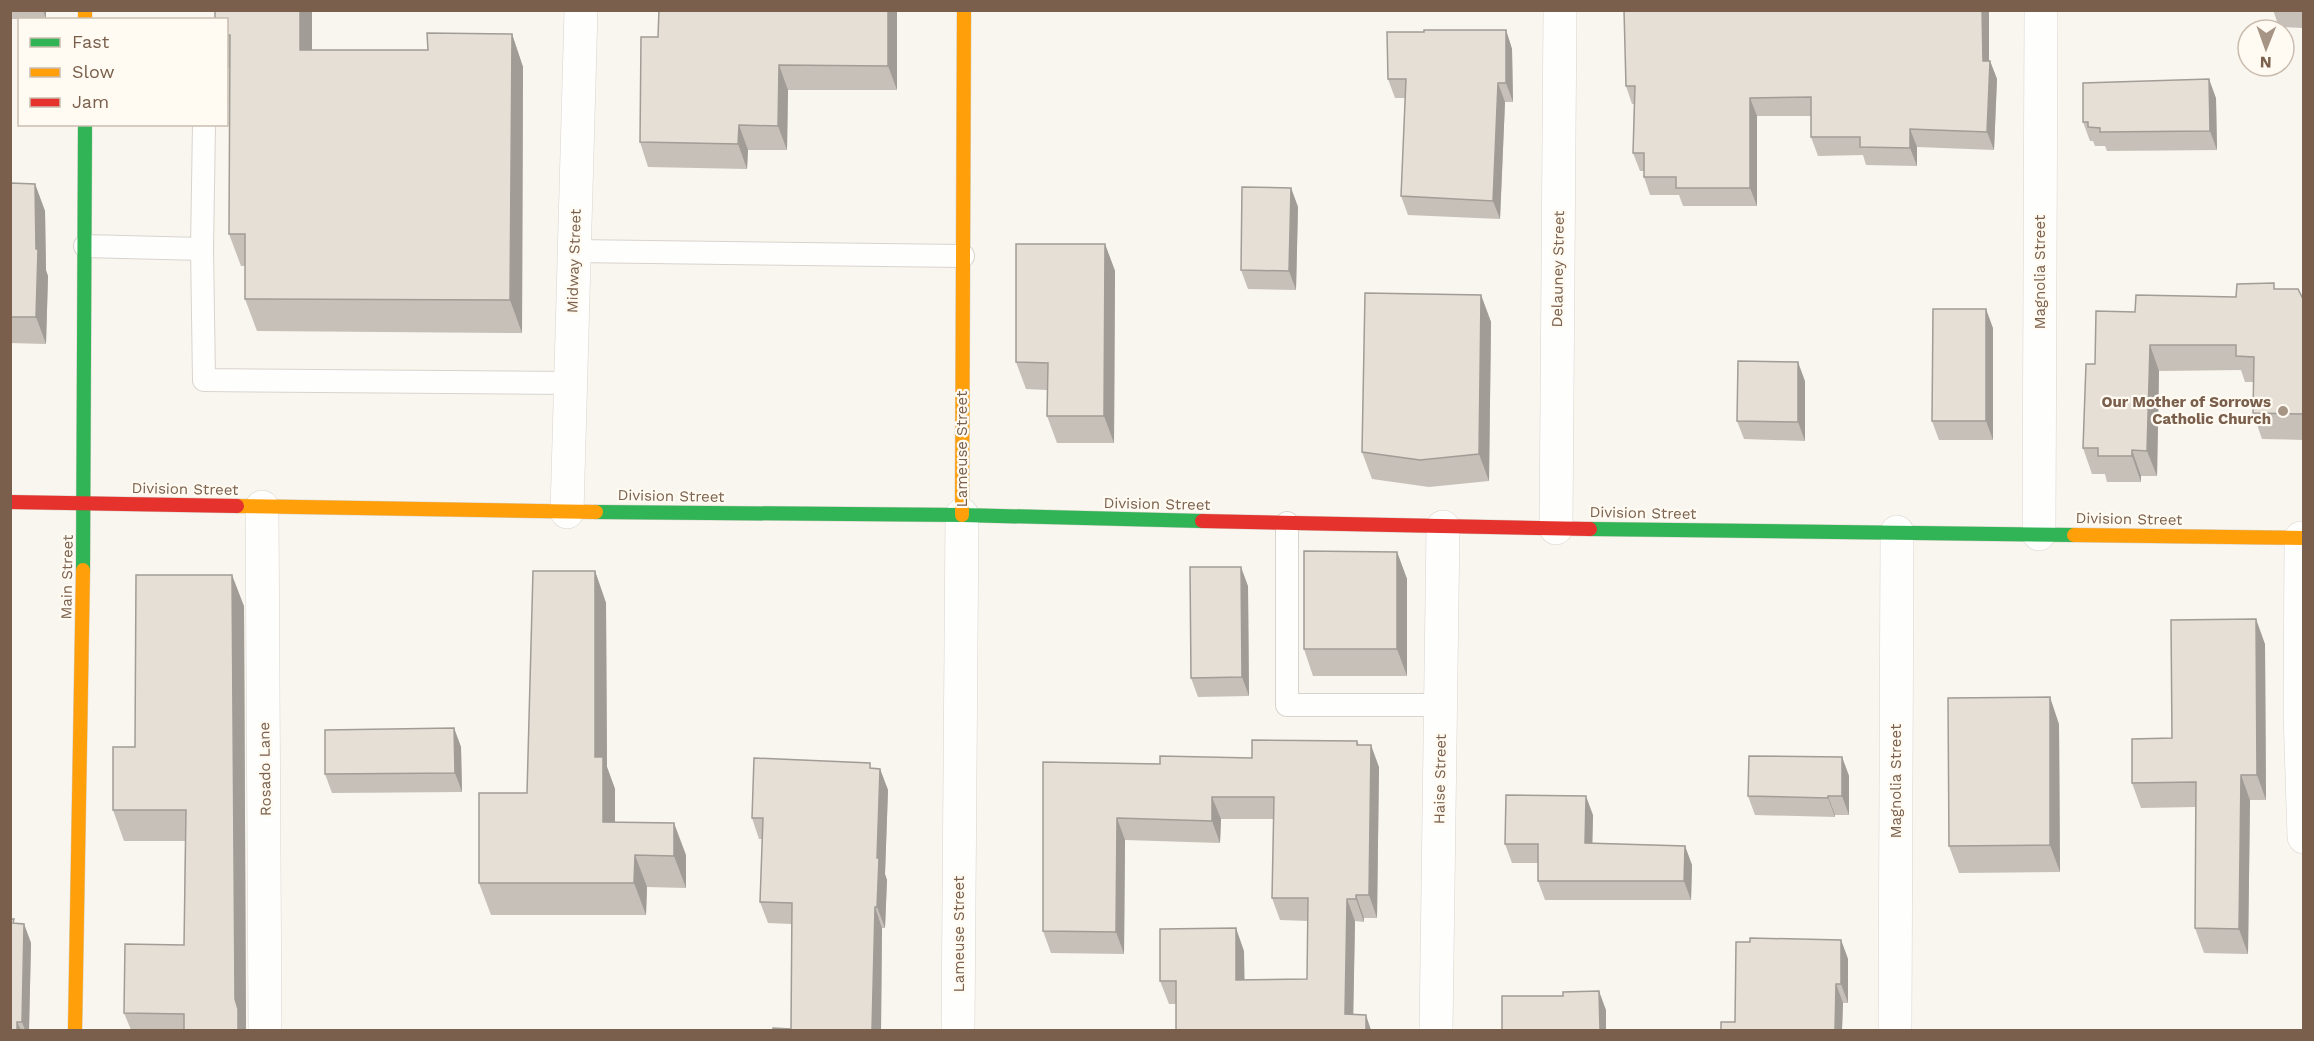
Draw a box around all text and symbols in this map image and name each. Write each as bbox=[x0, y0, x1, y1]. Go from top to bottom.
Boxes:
legend bbox=[18, 18, 228, 126]
north arrow bbox=[2236, 18, 2296, 78]
text: Fast bbox=[72, 31, 110, 52]
text: N bbox=[2260, 53, 2272, 72]
text: Slow bbox=[72, 61, 115, 82]
text: Jam bbox=[72, 91, 109, 112]
street label: Midway Street bbox=[563, 208, 585, 313]
street label: Delauney Street bbox=[1548, 210, 1568, 328]
street label: Magnolia Street bbox=[2031, 214, 2049, 329]
street label: Lameuse Street bbox=[953, 390, 971, 507]
place label: Our Mother of Sorrows Catholic Church bbox=[2101, 393, 2271, 428]
marker: Our Mother of Sorrows Catholic Church bbox=[2276, 404, 2290, 418]
street label: Division Street bbox=[131, 479, 239, 499]
street label: Division Street bbox=[617, 486, 725, 506]
street label: Division Street bbox=[1103, 494, 1211, 514]
street label: Division Street bbox=[1589, 503, 1697, 523]
street label: Division Street bbox=[2075, 509, 2183, 529]
street label: Main Street bbox=[57, 534, 77, 620]
street label: Rosado Lane bbox=[255, 722, 275, 816]
street label: Magnolia Street bbox=[1887, 723, 1905, 838]
street label: Haise Street bbox=[1430, 733, 1450, 824]
street label: Lameuse Street bbox=[950, 875, 968, 992]

